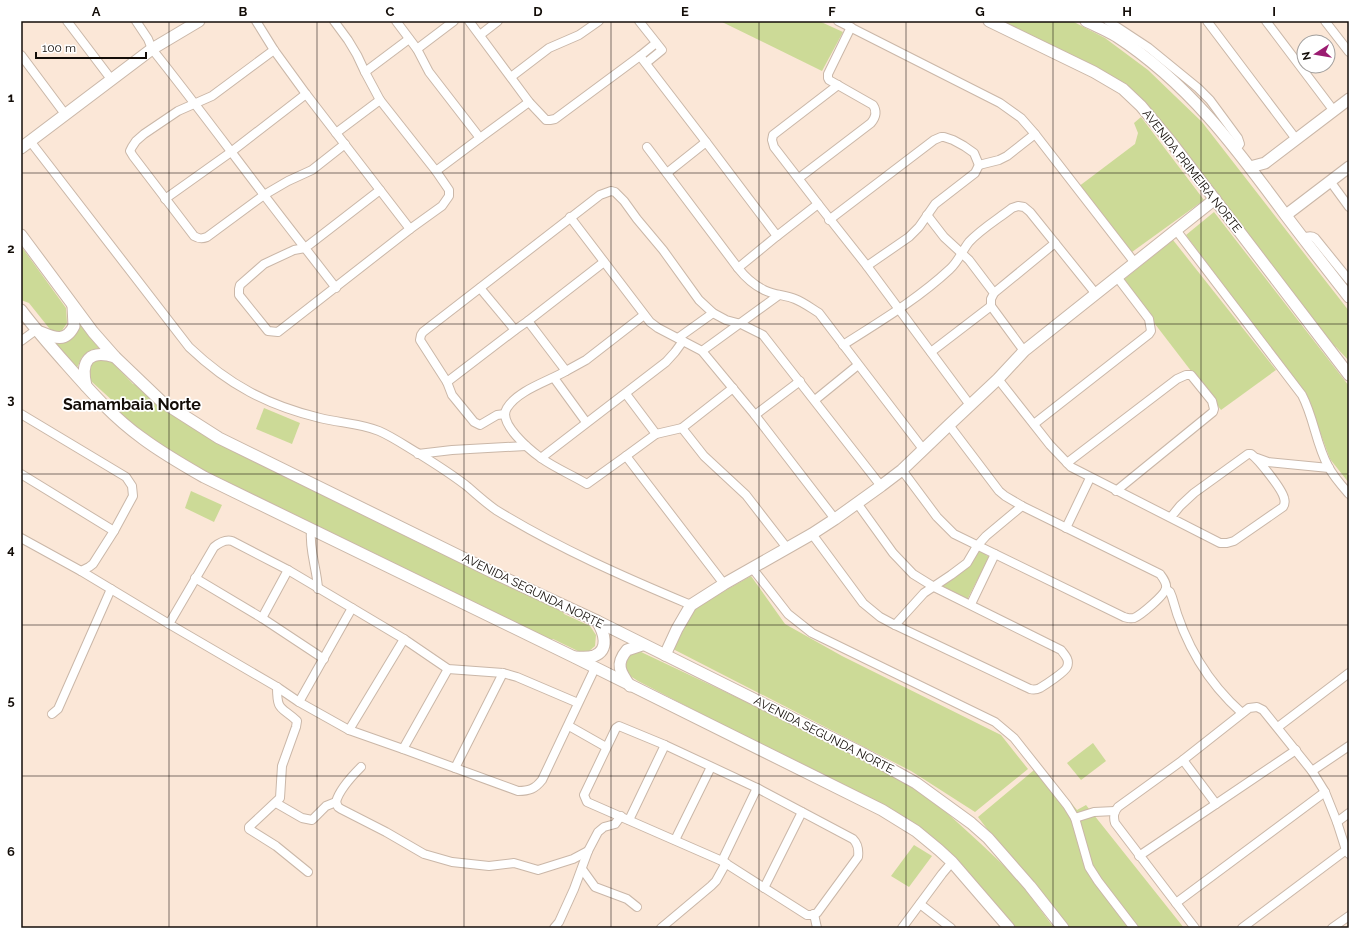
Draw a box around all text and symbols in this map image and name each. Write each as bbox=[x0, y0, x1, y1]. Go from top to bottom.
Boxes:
text: A bbox=[92, 4, 101, 19]
text: B bbox=[239, 4, 248, 19]
text: C bbox=[386, 4, 395, 19]
text: D bbox=[533, 4, 543, 19]
text: E bbox=[681, 4, 689, 19]
text: F bbox=[828, 4, 836, 19]
text: G bbox=[975, 4, 985, 19]
text: H bbox=[1122, 4, 1132, 19]
text: I bbox=[1272, 4, 1276, 19]
scale bar bbox=[36, 34, 146, 60]
north arrow bbox=[1296, 34, 1336, 74]
text: 100 m bbox=[42, 41, 76, 55]
text: N bbox=[1299, 51, 1314, 61]
text: 1 bbox=[8, 90, 15, 105]
street label: AVENIDA PRIMEIRA NORTE bbox=[1140, 107, 1244, 235]
text: 2 bbox=[7, 241, 15, 256]
text: 3 bbox=[7, 392, 15, 407]
district label: Samambaia Norte bbox=[63, 395, 201, 414]
text: 4 bbox=[7, 542, 15, 557]
street label: AVENIDA SEGUNDA NORTE bbox=[460, 551, 606, 631]
text: 5 bbox=[7, 693, 15, 708]
street label: AVENIDA SEGUNDA NORTE bbox=[752, 694, 896, 776]
text: 6 bbox=[7, 844, 15, 859]

